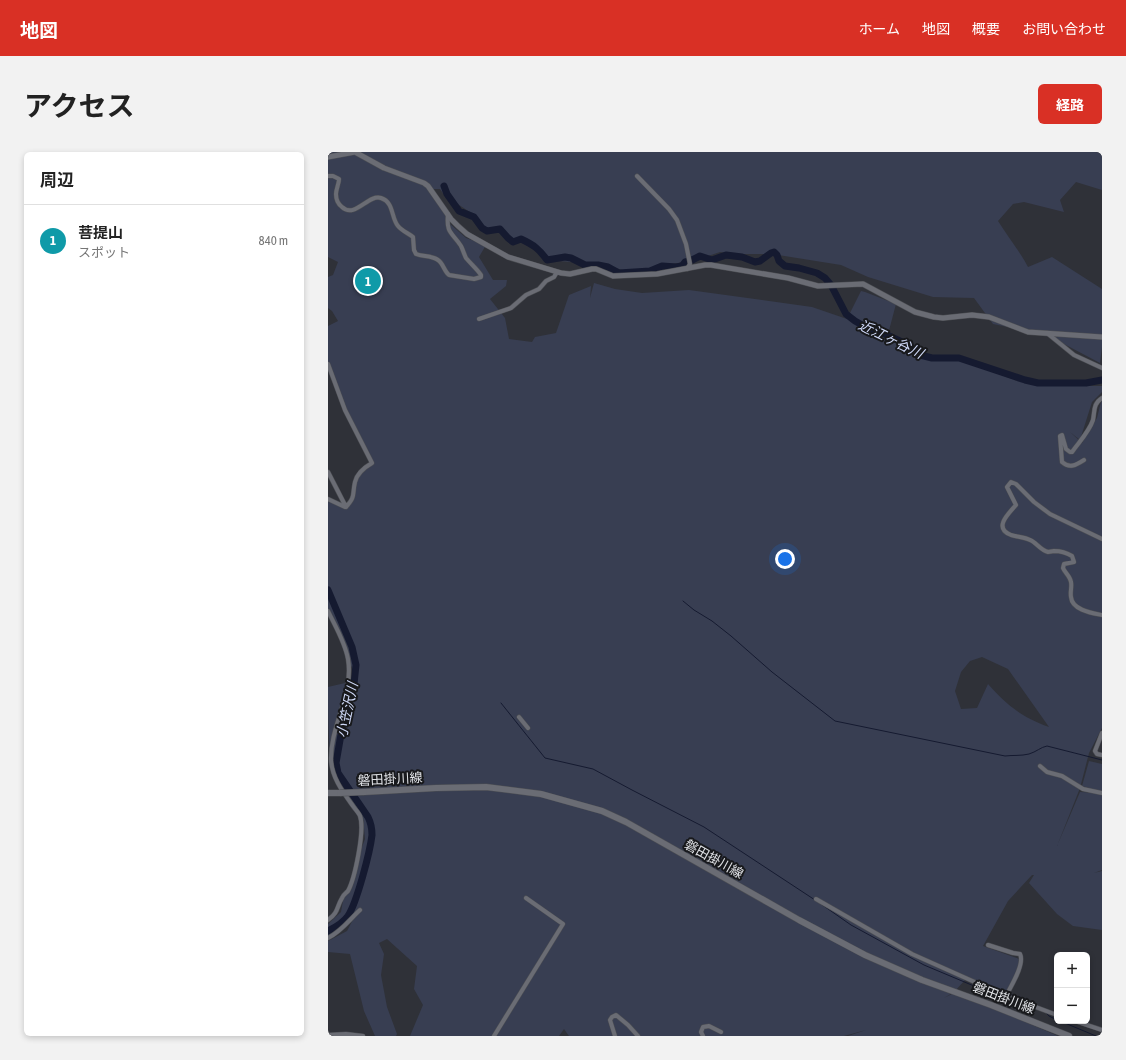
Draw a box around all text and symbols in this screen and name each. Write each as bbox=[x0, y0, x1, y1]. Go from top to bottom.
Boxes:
text: 地図 bbox=[20, 19, 58, 41]
text: ホーム bbox=[858, 21, 900, 37]
text: 地図 bbox=[922, 21, 950, 37]
text: 概要 bbox=[972, 21, 1000, 37]
text: お問い合わせ bbox=[1022, 21, 1106, 37]
button: 経路 bbox=[1038, 84, 1102, 124]
text: アクセス bbox=[24, 90, 135, 122]
text: 周辺 bbox=[40, 170, 74, 190]
text: 菩提山 bbox=[78, 224, 123, 241]
text: 1 bbox=[50, 233, 56, 248]
text: 840 m bbox=[259, 233, 288, 248]
text: スポット bbox=[78, 245, 130, 260]
pin: 1 bbox=[355, 266, 381, 296]
water label: 近江ヶ谷川 bbox=[856, 316, 928, 362]
your location bbox=[775, 549, 795, 569]
water label: 小笠沢川 bbox=[333, 679, 361, 739]
street label: 磐田掛川線 bbox=[357, 770, 423, 788]
street label: 磐田掛川線 bbox=[682, 837, 746, 881]
map controls bbox=[1054, 952, 1090, 1024]
button: + bbox=[1054, 952, 1090, 988]
street label: 磐田掛川線 bbox=[971, 979, 1037, 1017]
button: − bbox=[1054, 988, 1090, 1024]

